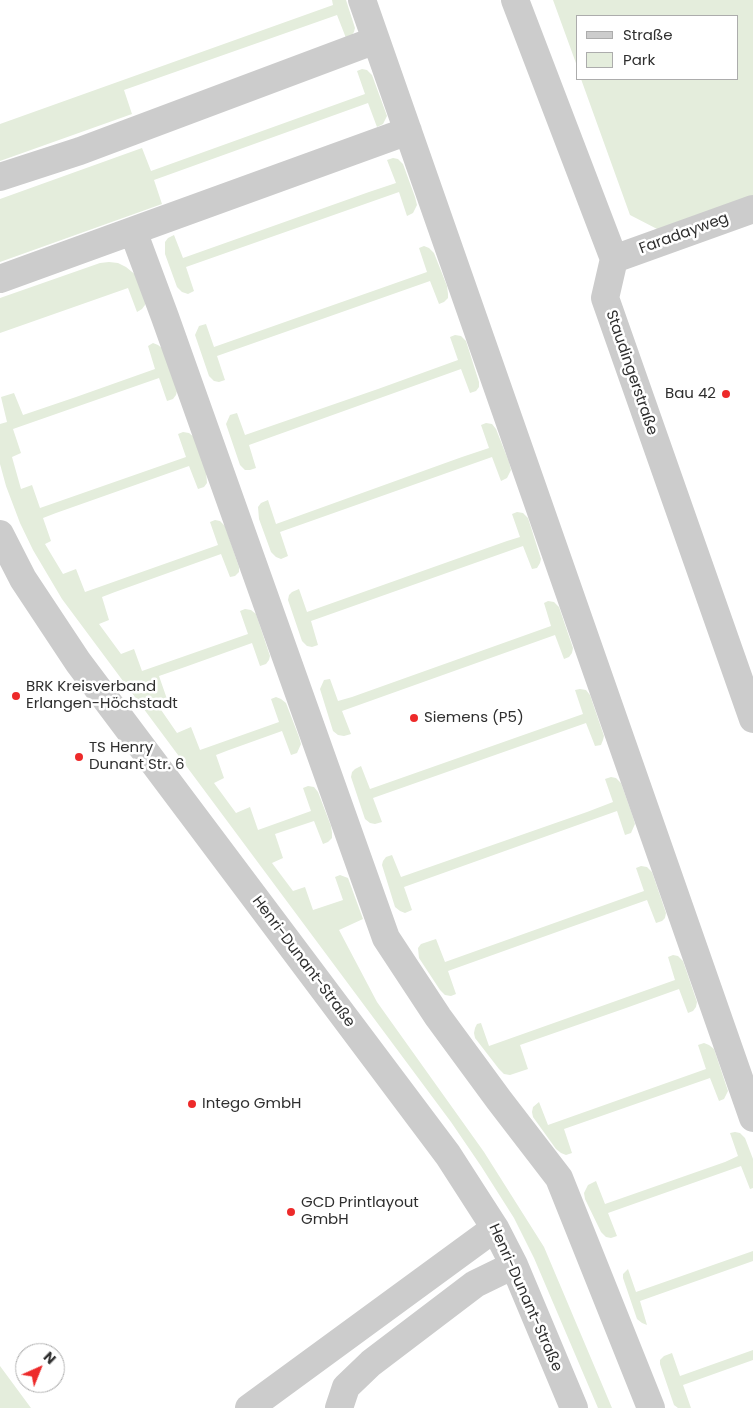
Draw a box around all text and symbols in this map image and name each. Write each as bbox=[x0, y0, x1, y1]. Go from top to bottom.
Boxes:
legend bbox=[576, 15, 738, 80]
text: Straße bbox=[623, 24, 673, 45]
text: Park bbox=[623, 49, 655, 70]
street label: Faradayweg bbox=[637, 209, 731, 259]
street label: Staudingerstraße bbox=[601, 308, 661, 438]
place label: Bau 42 bbox=[665, 385, 716, 403]
marker: Bau 42 bbox=[720, 388, 732, 400]
place label: BRK Kreisverband Erlangen-Höchstadt bbox=[26, 678, 178, 713]
marker: BRK Kreisverband Erlangen-Höchstadt bbox=[10, 690, 22, 702]
place label: Siemens (P5) bbox=[424, 709, 524, 727]
marker: Siemens (P5) bbox=[408, 712, 420, 724]
place label: TS Henry Dunant Str. 6 bbox=[89, 739, 185, 774]
marker: TS Henry Dunant Str. 6 bbox=[73, 751, 85, 763]
street label: Henri-Dunant-Straße bbox=[248, 893, 358, 1031]
place label: Intego GmbH bbox=[202, 1095, 301, 1113]
marker: Intego GmbH bbox=[186, 1098, 198, 1110]
place label: GCD Printlayout GmbH bbox=[301, 1194, 419, 1229]
marker: GCD Printlayout GmbH bbox=[285, 1206, 297, 1218]
street label: Henri-Dunant-Straße bbox=[484, 1221, 566, 1375]
north arrow bbox=[15, 1343, 65, 1393]
text: N bbox=[39, 1347, 60, 1369]

